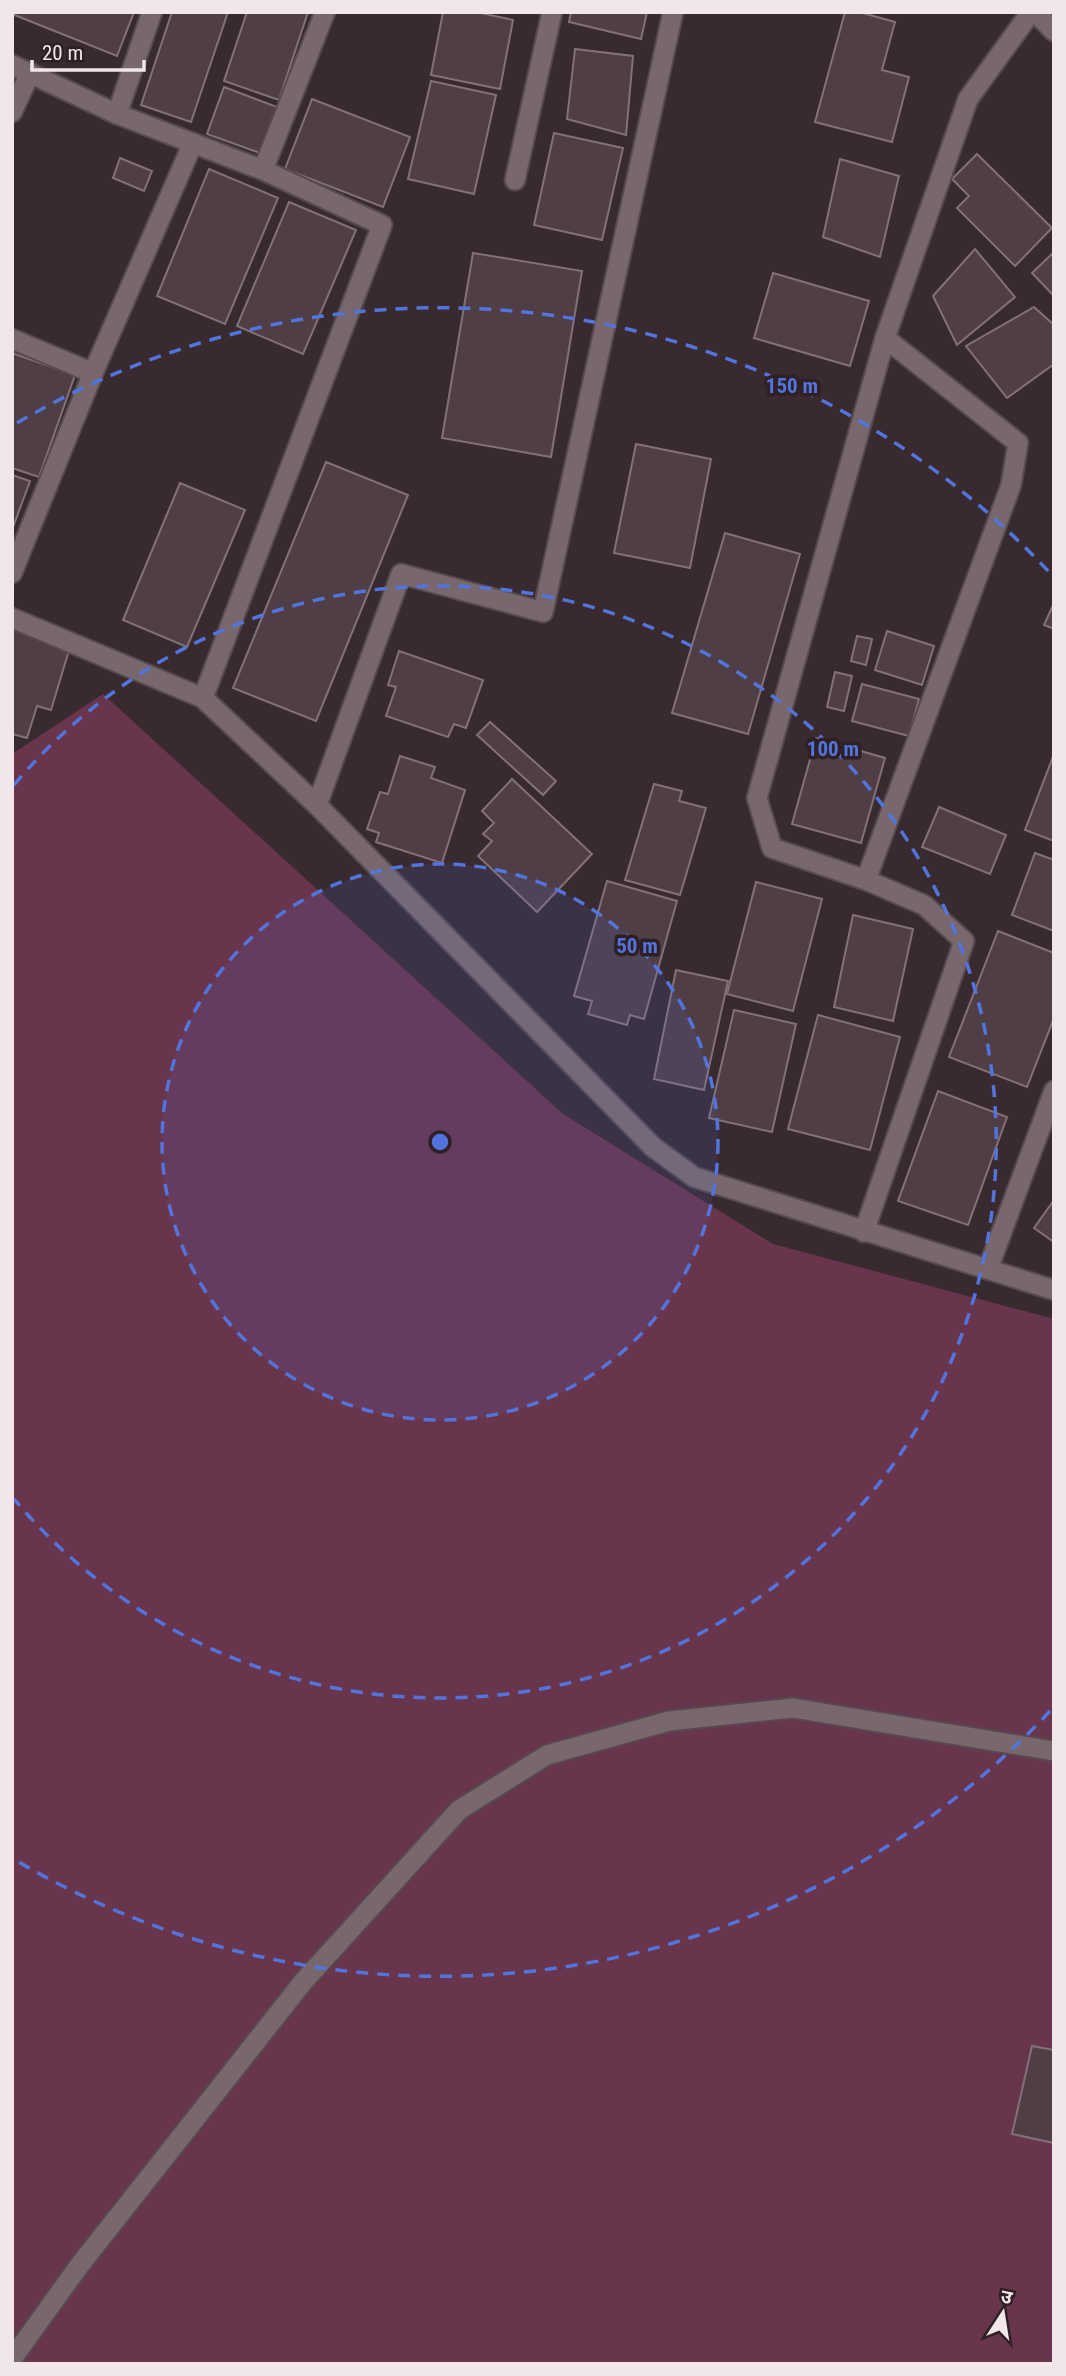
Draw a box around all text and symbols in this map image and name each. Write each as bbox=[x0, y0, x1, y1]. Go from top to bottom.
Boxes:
scale bar bbox=[32, 28, 144, 72]
text: 20 m bbox=[42, 41, 83, 65]
text: 150 m bbox=[766, 374, 818, 398]
text: 100 m bbox=[807, 737, 859, 761]
text: 50 m bbox=[616, 934, 658, 958]
centre of rings bbox=[428, 1130, 452, 1154]
north arrow bbox=[968, 2278, 1038, 2348]
text: उ bbox=[999, 2284, 1015, 2309]

